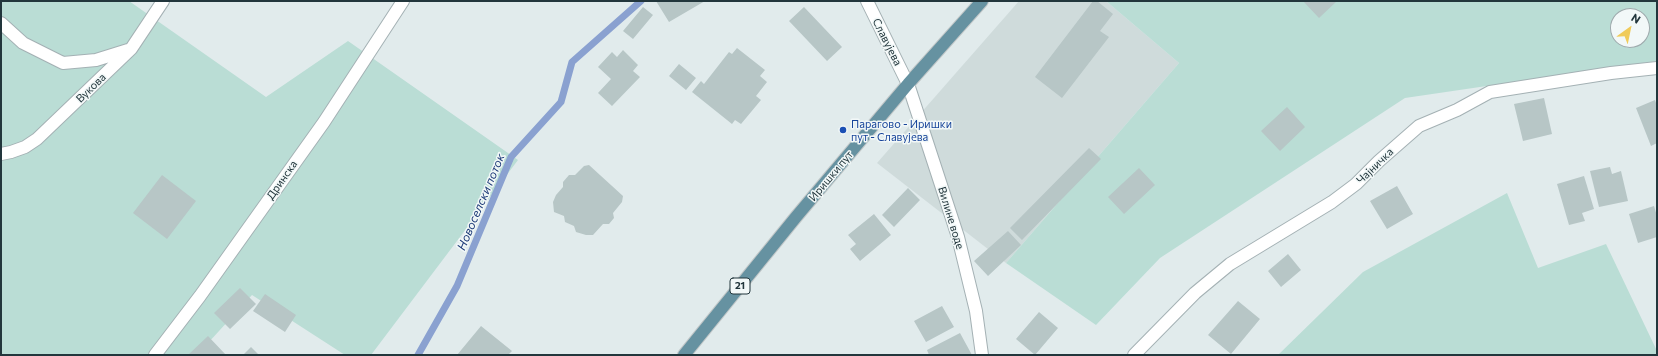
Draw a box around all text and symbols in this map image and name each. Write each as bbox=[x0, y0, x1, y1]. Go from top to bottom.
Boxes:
north arrow bbox=[1610, 8, 1650, 48]
text: N bbox=[1629, 11, 1643, 26]
street label: Славујева bbox=[869, 16, 905, 68]
street label: Вукова bbox=[73, 71, 109, 105]
place label: Парагово - Иришки пут - Славујева bbox=[851, 117, 952, 143]
marker: Парагово - Иришки пут - Славујева bbox=[838, 125, 848, 135]
street label: Чајничка bbox=[1354, 145, 1396, 187]
street label: Иришки пут bbox=[806, 148, 856, 204]
water label: Новоселски поток bbox=[454, 152, 508, 252]
street label: Дринска bbox=[264, 158, 300, 202]
street label: Вилине воде bbox=[935, 185, 967, 251]
road number: 21 bbox=[730, 278, 750, 294]

